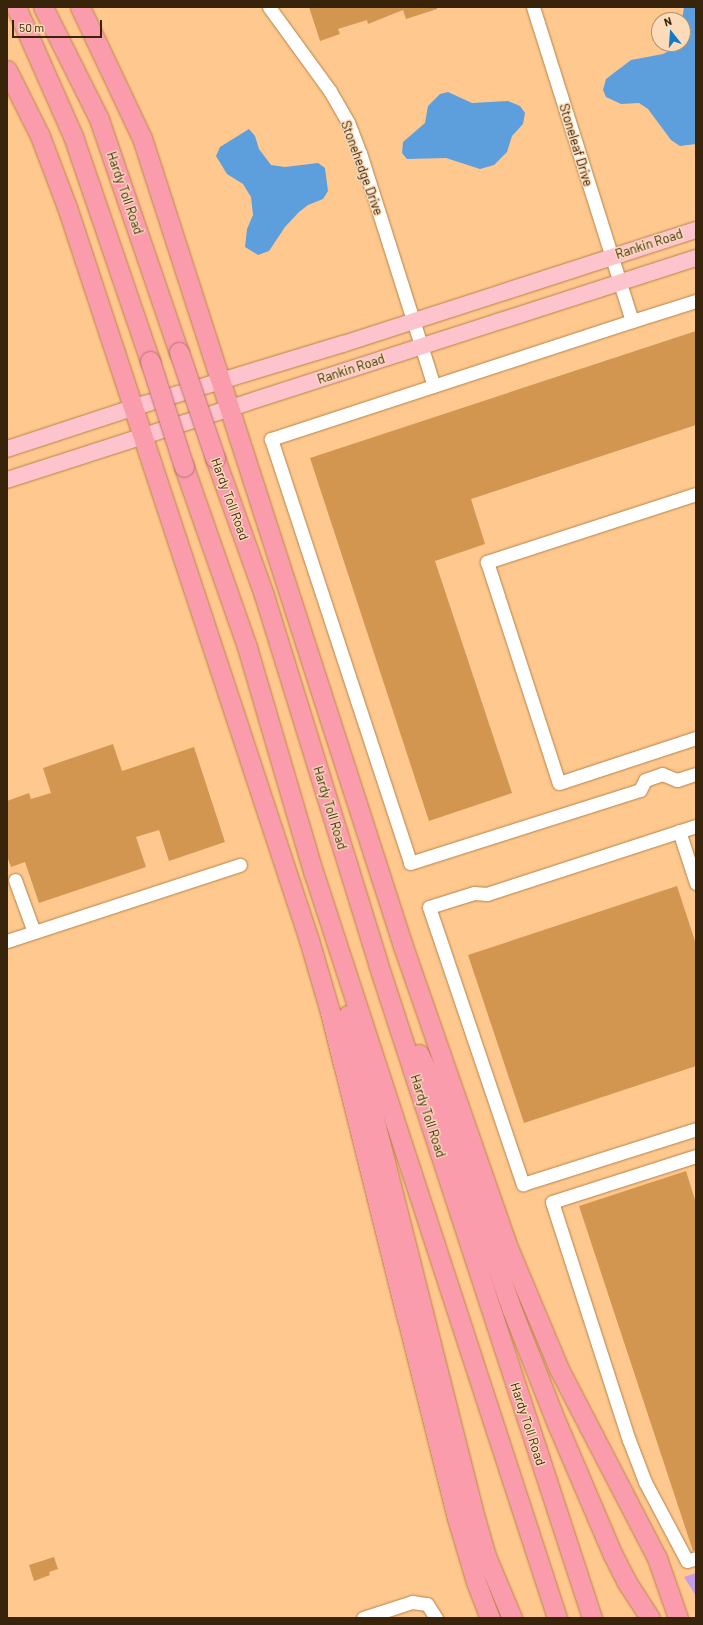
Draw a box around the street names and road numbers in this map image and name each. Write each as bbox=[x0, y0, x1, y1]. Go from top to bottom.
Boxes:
street label: Stoneleaf Drive bbox=[556, 102, 596, 188]
street label: Stonehedge Drive bbox=[338, 119, 386, 217]
street label: Hardy Toll Road bbox=[104, 150, 146, 236]
street label: Rankin Road bbox=[613, 226, 685, 262]
street label: Rankin Road bbox=[315, 351, 387, 387]
street label: Hardy Toll Road bbox=[208, 456, 252, 542]
street label: Hardy Toll Road bbox=[310, 764, 350, 852]
street label: Hardy Toll Road bbox=[407, 1073, 449, 1159]
street label: Hardy Toll Road bbox=[507, 1381, 549, 1467]

